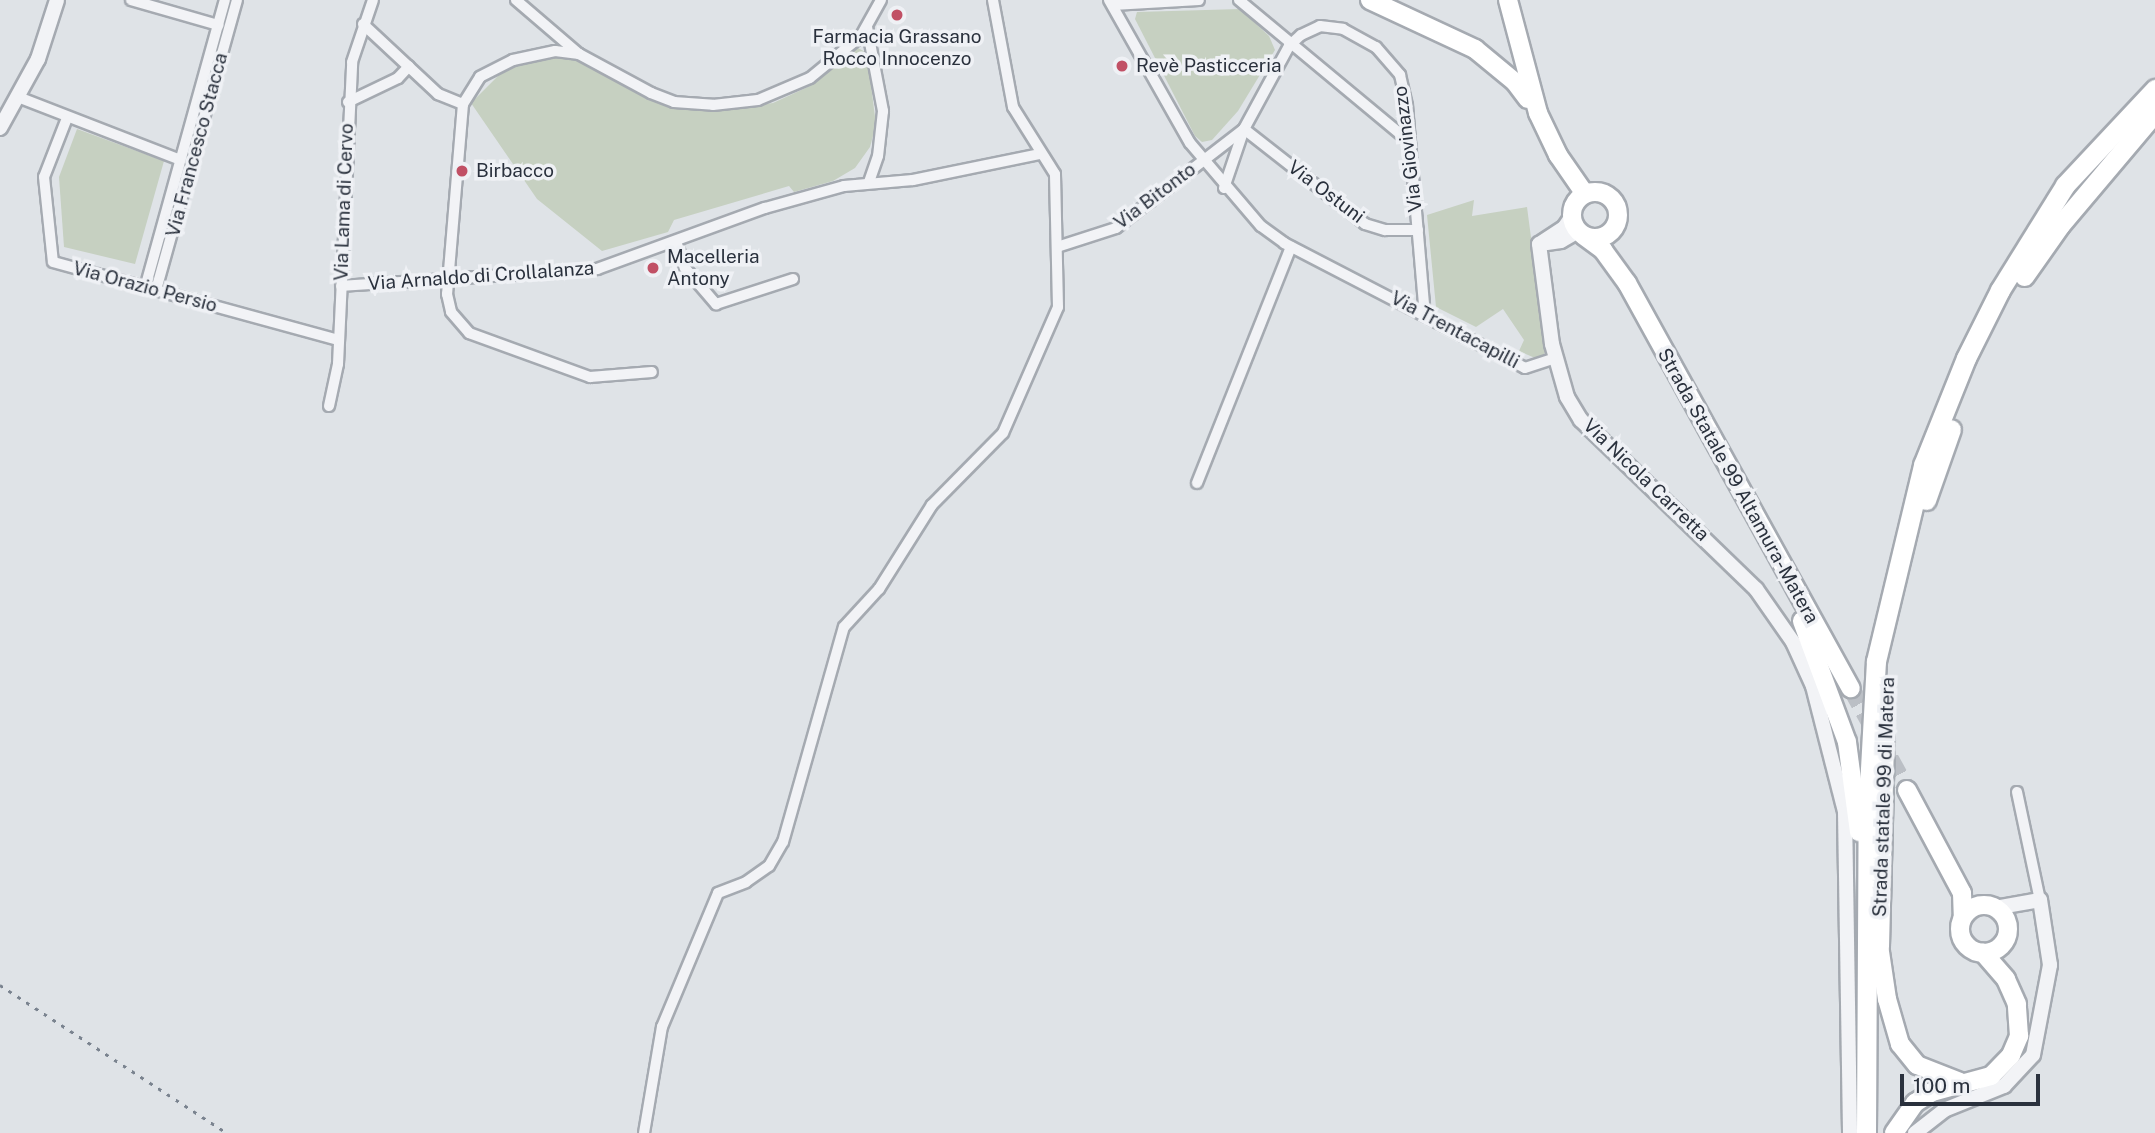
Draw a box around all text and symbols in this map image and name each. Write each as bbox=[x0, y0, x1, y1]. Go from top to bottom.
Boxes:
marker: Farmacia Grassano Rocco Innocenzo bbox=[889, 7, 905, 23]
place label: Farmacia Grassano Rocco Innocenzo bbox=[813, 26, 981, 70]
street label: Via Francesco Stacca bbox=[161, 50, 233, 240]
place label: Revè Pasticceria bbox=[1136, 55, 1282, 77]
marker: Revè Pasticceria bbox=[1114, 58, 1130, 74]
street label: Via Giovinazzo bbox=[1389, 85, 1427, 213]
street label: Via Lama di Cervo bbox=[330, 123, 358, 281]
street label: Via Ostuni bbox=[1283, 156, 1369, 228]
street label: Via Bitonto bbox=[1110, 158, 1200, 234]
place label: Birbacco bbox=[476, 160, 554, 182]
marker: Birbacco bbox=[454, 163, 470, 179]
place label: Macelleria Antony bbox=[667, 246, 759, 290]
street label: Via Orazio Persio bbox=[70, 257, 220, 317]
street label: Via Arnaldo di Crollalanza bbox=[367, 257, 595, 295]
marker: Macelleria Antony bbox=[645, 260, 661, 276]
street label: Via Trentacapilli bbox=[1387, 287, 1523, 373]
street label: Strada Statale 99 Altamura-Matera bbox=[1653, 344, 1823, 628]
street label: Via Nicola Carretta bbox=[1578, 414, 1714, 546]
street label: Strada statale 99 di Matera bbox=[1868, 676, 1900, 918]
scale bar bbox=[1903, 1060, 2043, 1104]
text: 100 m bbox=[1913, 1073, 1970, 1098]

